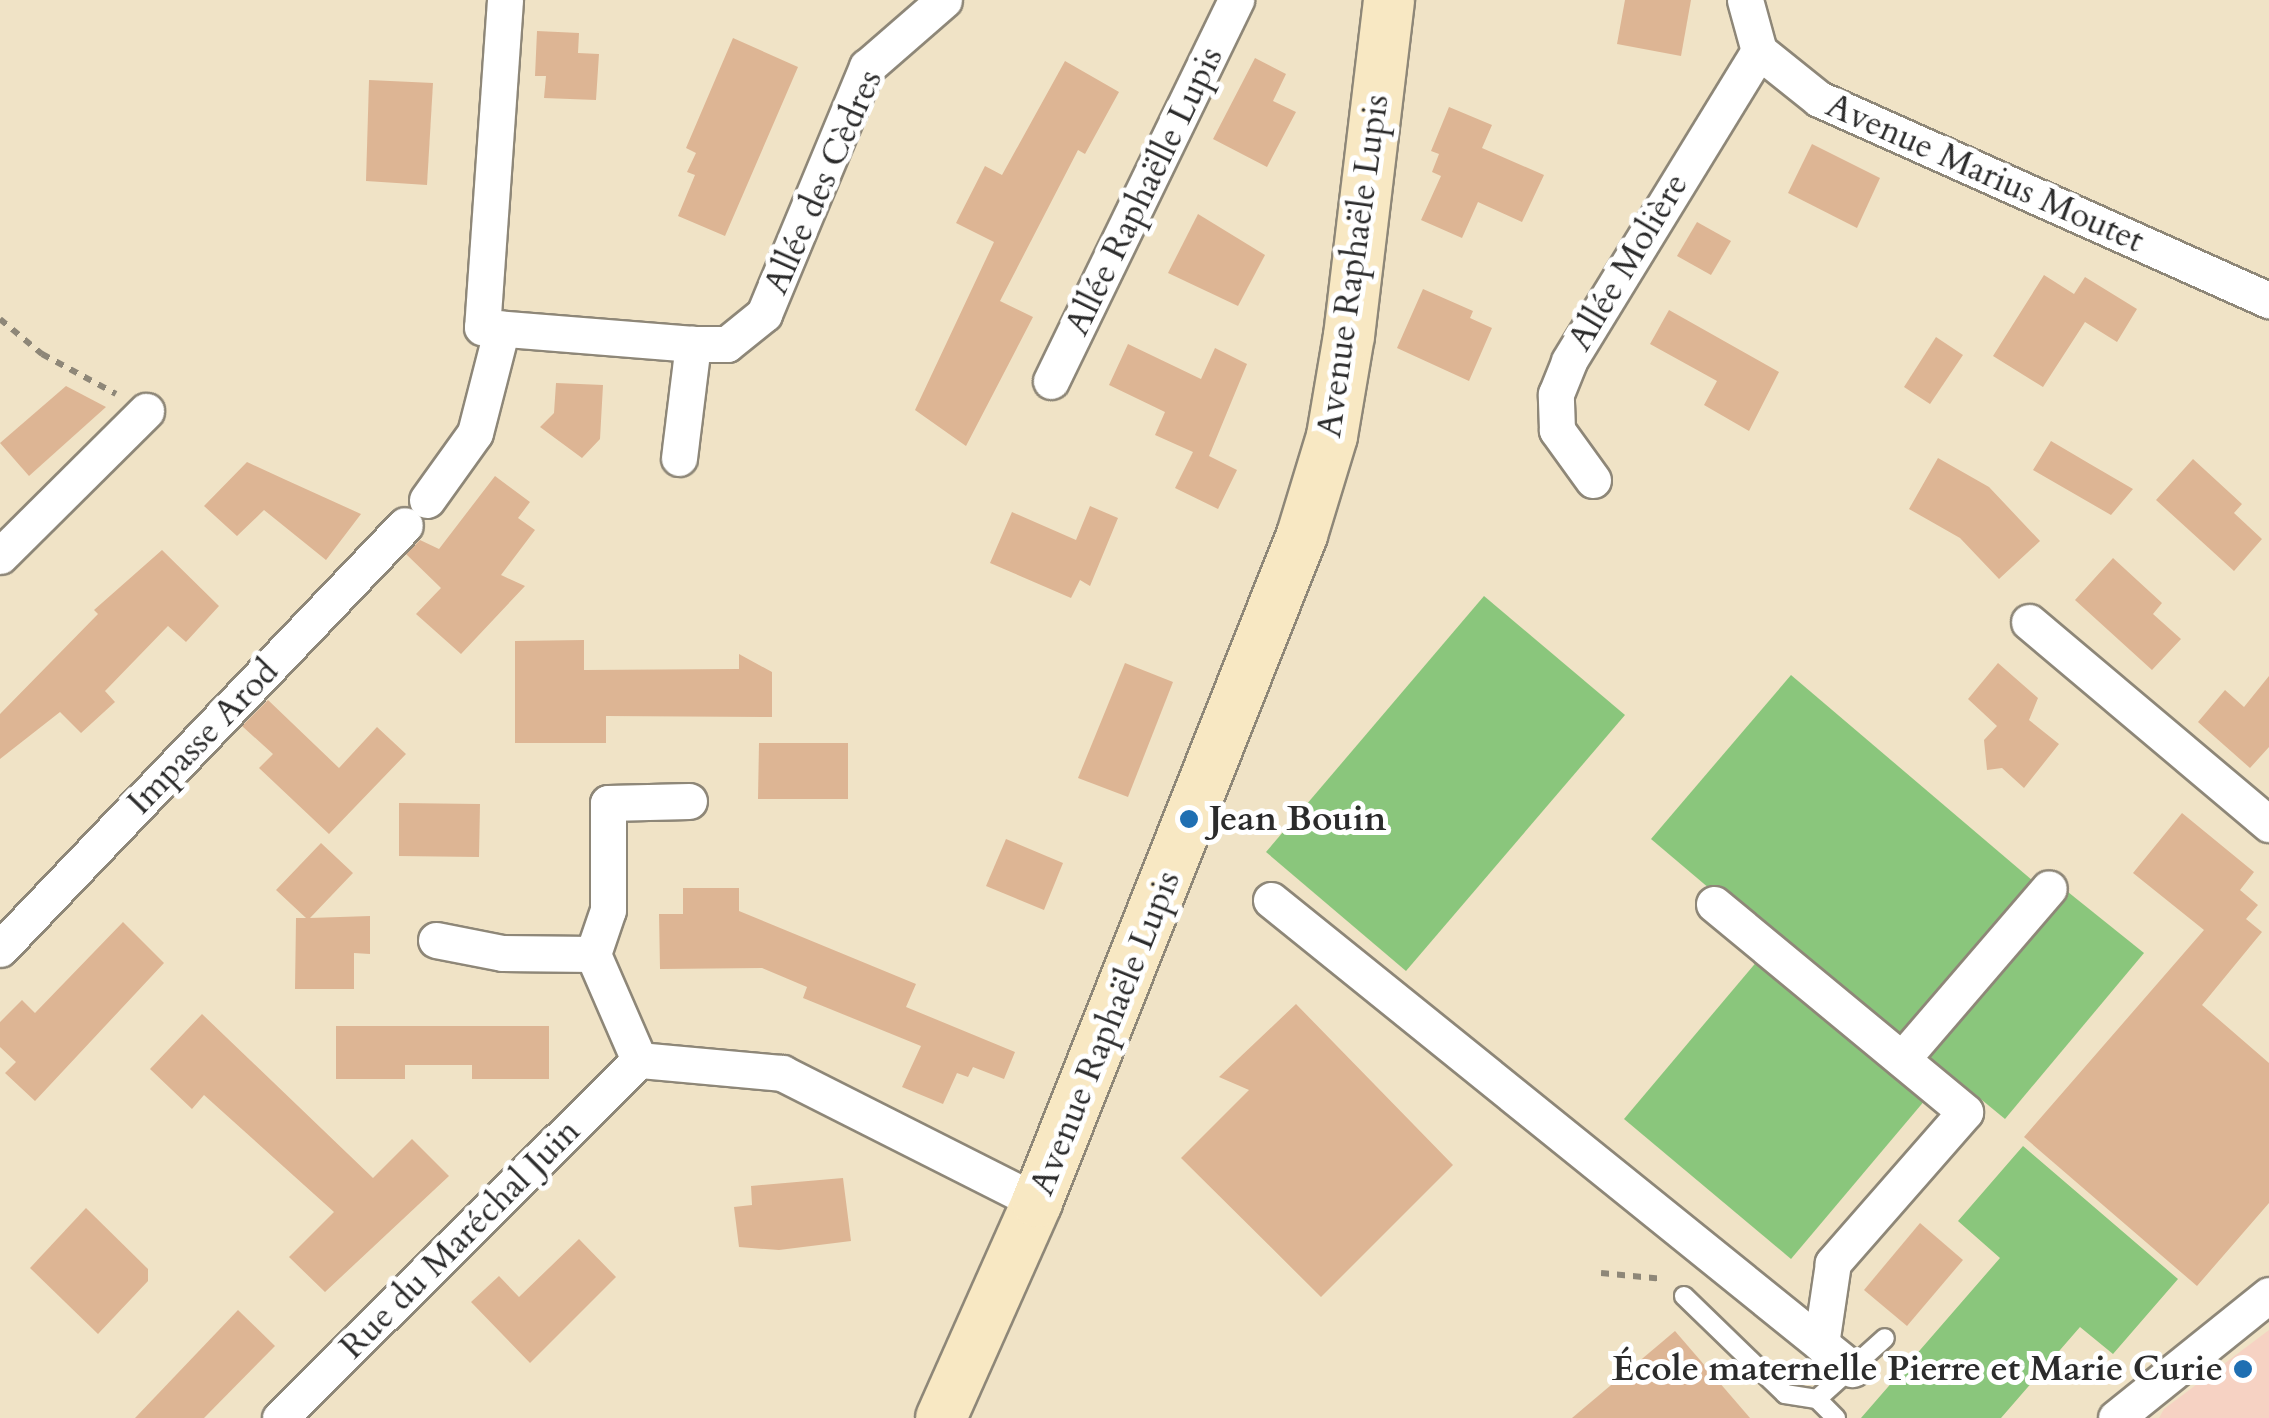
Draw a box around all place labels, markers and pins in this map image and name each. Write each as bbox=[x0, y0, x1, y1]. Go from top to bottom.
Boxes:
place label: Jean Bouin bbox=[1209, 798, 1386, 840]
marker: Jean Bouin bbox=[1178, 808, 1200, 830]
place label: École maternelle Pierre et Marie Curie bbox=[1612, 1348, 2223, 1390]
marker: École maternelle Pierre et Marie Curie bbox=[2232, 1358, 2254, 1380]

